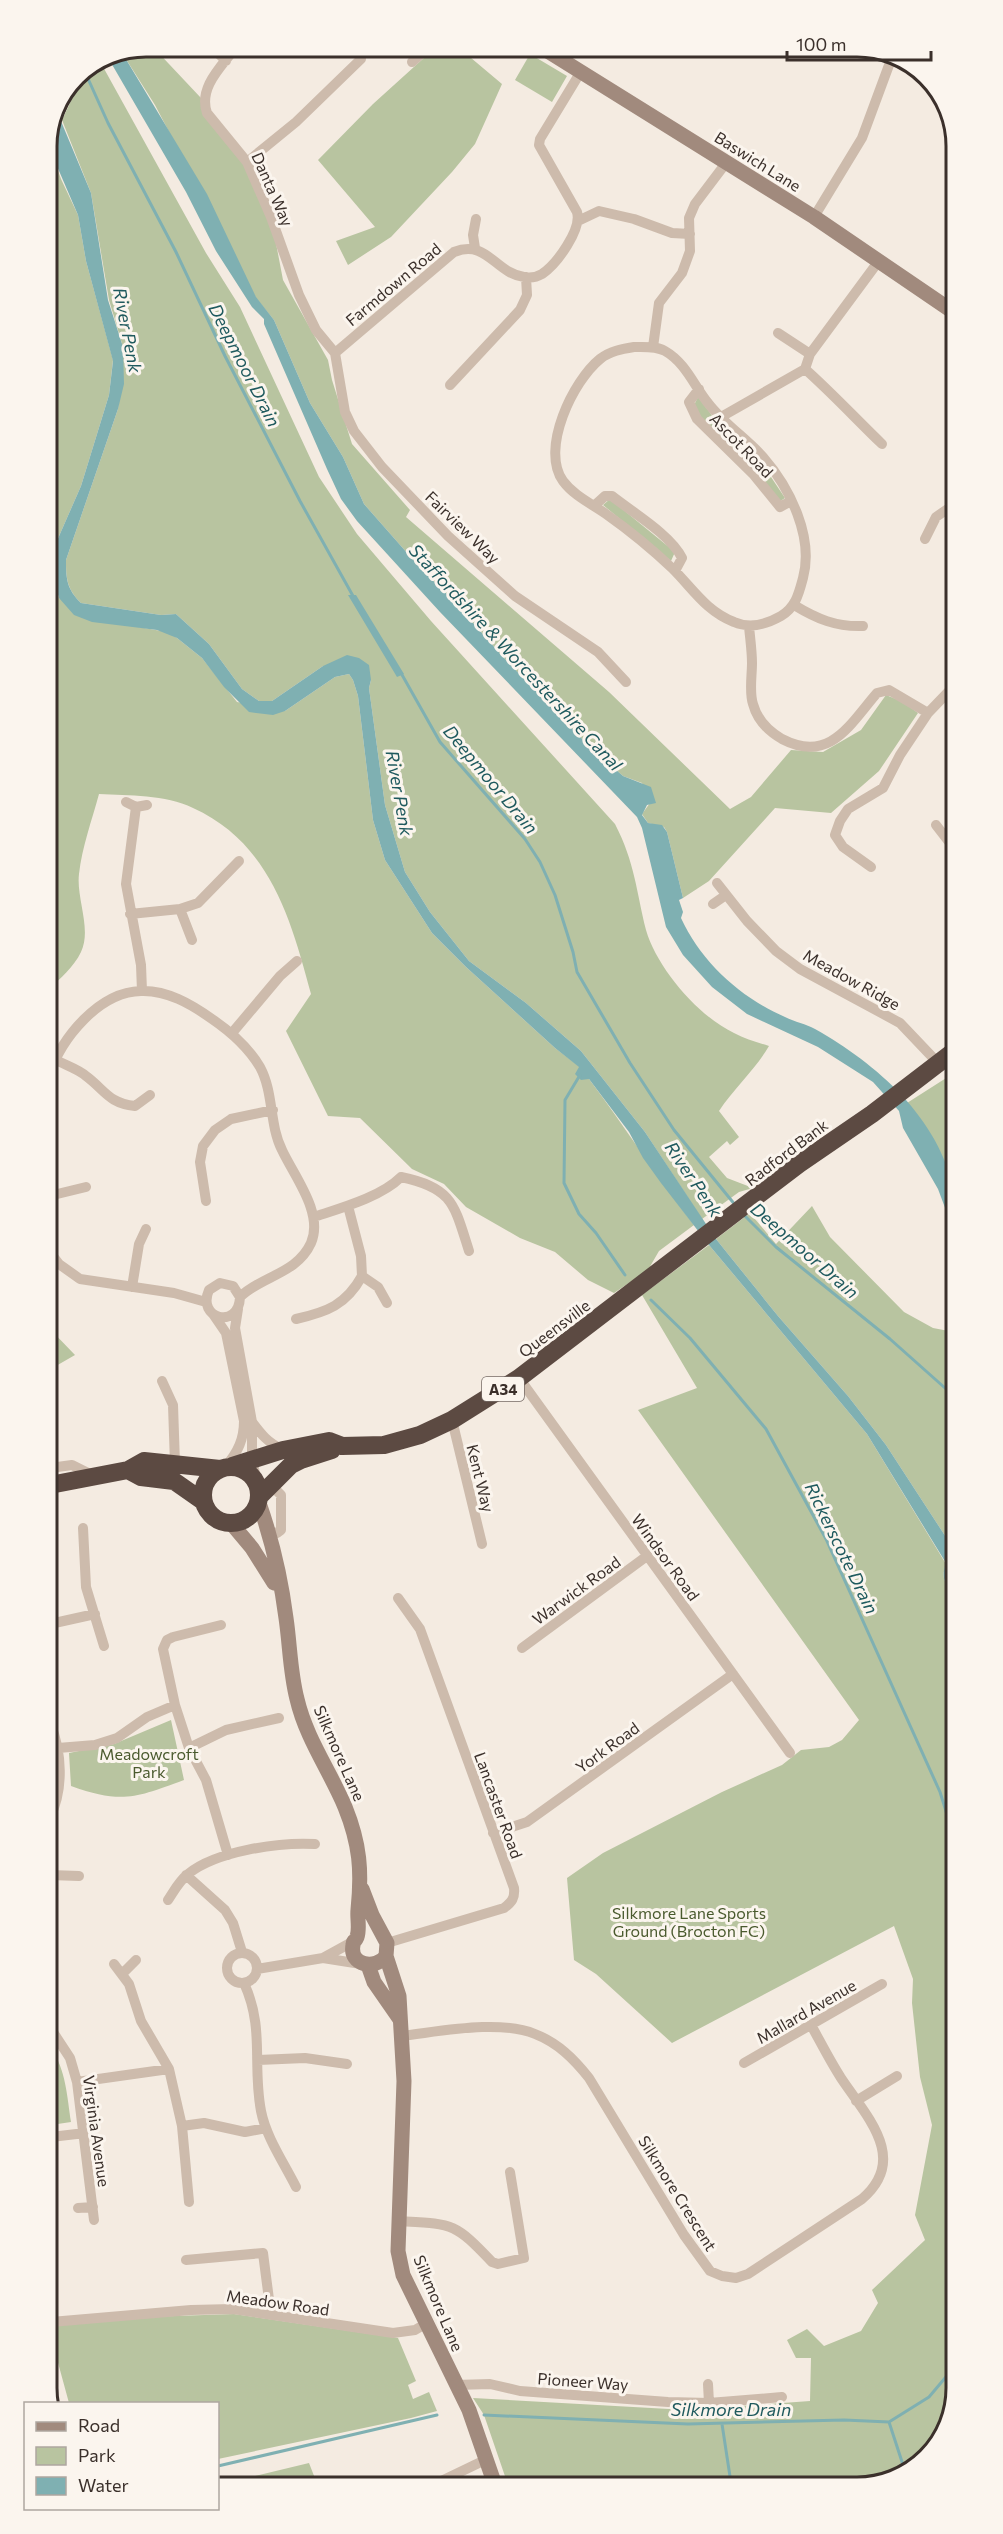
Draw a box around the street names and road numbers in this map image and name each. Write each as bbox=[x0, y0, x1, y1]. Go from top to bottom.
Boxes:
street label: Baswich Lane bbox=[711, 127, 805, 195]
street label: Danta Way bbox=[248, 149, 298, 229]
street label: Farmdown Road bbox=[342, 239, 444, 329]
street label: Ascot Road bbox=[706, 409, 778, 481]
street label: Fairview Way bbox=[422, 487, 504, 567]
street label: Meadow Ridge bbox=[800, 945, 904, 1013]
street label: Radford Bank bbox=[741, 1115, 831, 1189]
street label: Queensville bbox=[515, 1295, 593, 1361]
road number: A34 bbox=[482, 1377, 524, 1401]
street label: Kent Way bbox=[463, 1442, 499, 1514]
street label: Windsor Road bbox=[628, 1510, 704, 1604]
street label: Warwick Road bbox=[528, 1552, 624, 1628]
street label: Silkmore Lane bbox=[310, 1702, 370, 1804]
street label: York Road bbox=[571, 1718, 643, 1776]
street label: Lancaster Road bbox=[471, 1749, 527, 1861]
street label: Mallard Avenue bbox=[753, 1975, 859, 2047]
street label: Virginia Avenue bbox=[80, 2074, 114, 2188]
street label: Silkmore Crescent bbox=[635, 2132, 721, 2254]
street label: Silkmore Lane bbox=[410, 2252, 468, 2354]
street label: Meadow Road bbox=[225, 2285, 331, 2319]
street label: Pioneer Way bbox=[537, 2368, 629, 2394]

